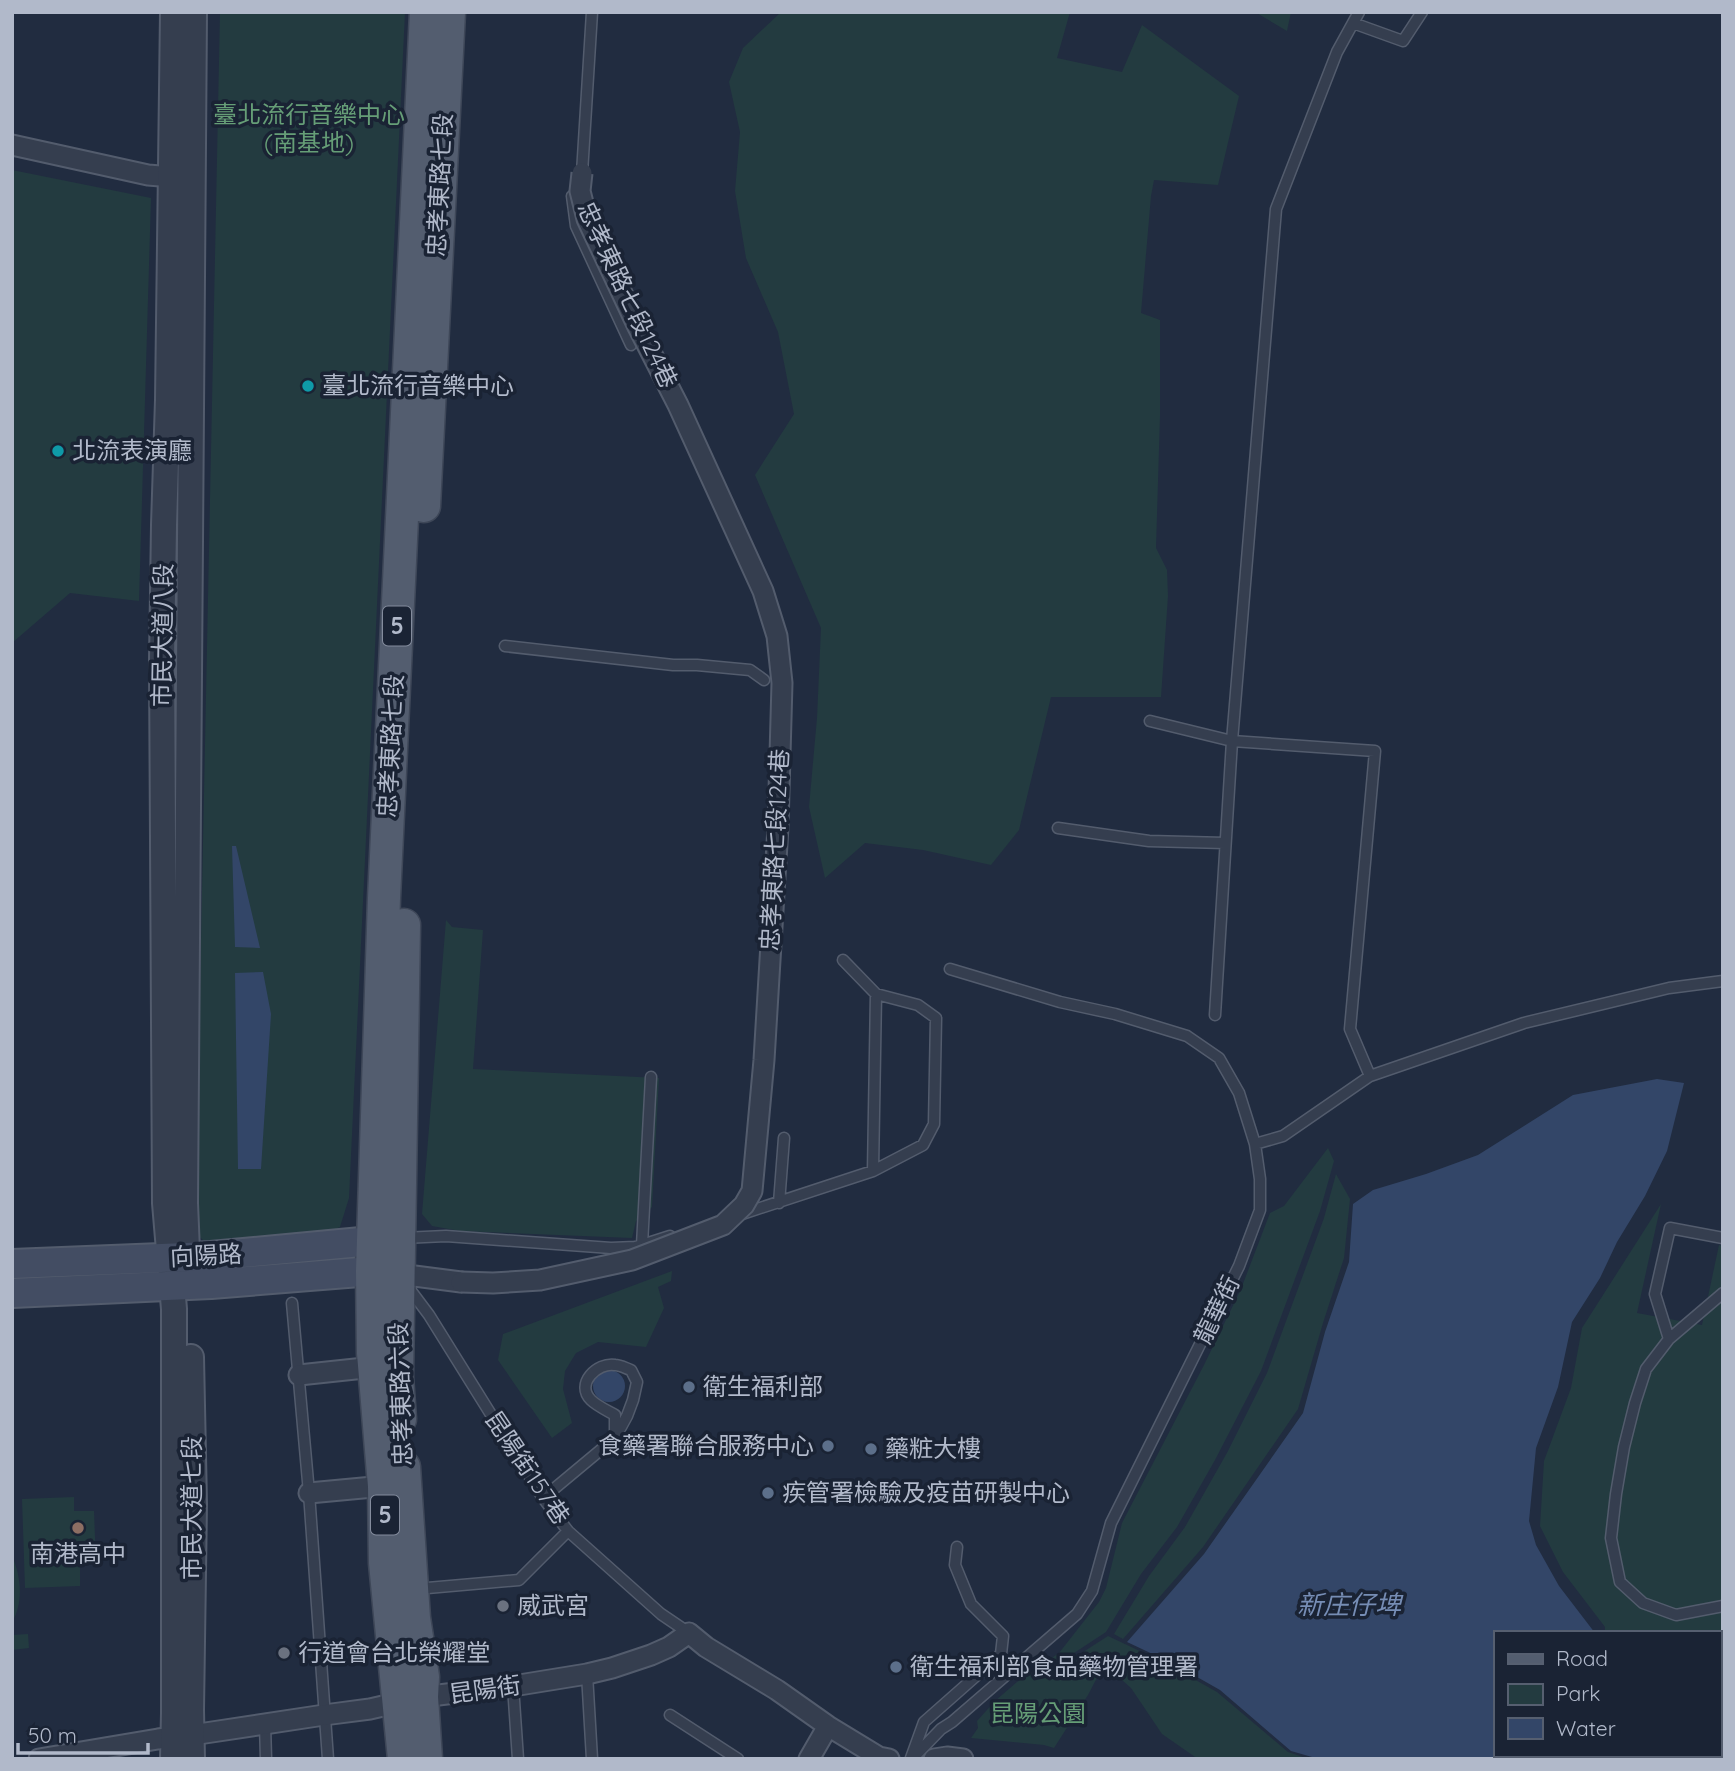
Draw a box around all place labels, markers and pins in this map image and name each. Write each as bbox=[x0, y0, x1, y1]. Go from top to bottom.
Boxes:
place label: 臺北流行音樂中心 bbox=[322, 370, 514, 400]
marker: 臺北流行音樂中心 bbox=[300, 378, 316, 394]
place label: 北流表演廳 bbox=[72, 435, 192, 465]
marker: 北流表演廳 bbox=[50, 443, 66, 459]
place label: 衛生福利部 bbox=[703, 1371, 823, 1401]
marker: 衛生福利部 bbox=[681, 1379, 697, 1395]
place label: 食藥署聯合服務中心 bbox=[598, 1430, 814, 1460]
place label: 藥粧大樓 bbox=[885, 1433, 981, 1463]
marker: 食藥署聯合服務中心 bbox=[820, 1438, 836, 1454]
marker: 藥粧大樓 bbox=[863, 1441, 879, 1457]
place label: 疾管署檢驗及疫苗研製中心 bbox=[782, 1477, 1070, 1507]
marker: 疾管署檢驗及疫苗研製中心 bbox=[760, 1485, 776, 1501]
marker: 南港高中 bbox=[70, 1520, 86, 1536]
place label: 南港高中 bbox=[30, 1538, 126, 1568]
place label: 威武宮 bbox=[517, 1590, 589, 1620]
marker: 威武宮 bbox=[495, 1598, 511, 1614]
place label: 行道會台北榮耀堂 bbox=[298, 1637, 490, 1667]
marker: 行道會台北榮耀堂 bbox=[276, 1645, 292, 1661]
place label: 衛生福利部食品藥物管理署 bbox=[910, 1651, 1198, 1681]
marker: 衛生福利部食品藥物管理署 bbox=[888, 1659, 904, 1675]

